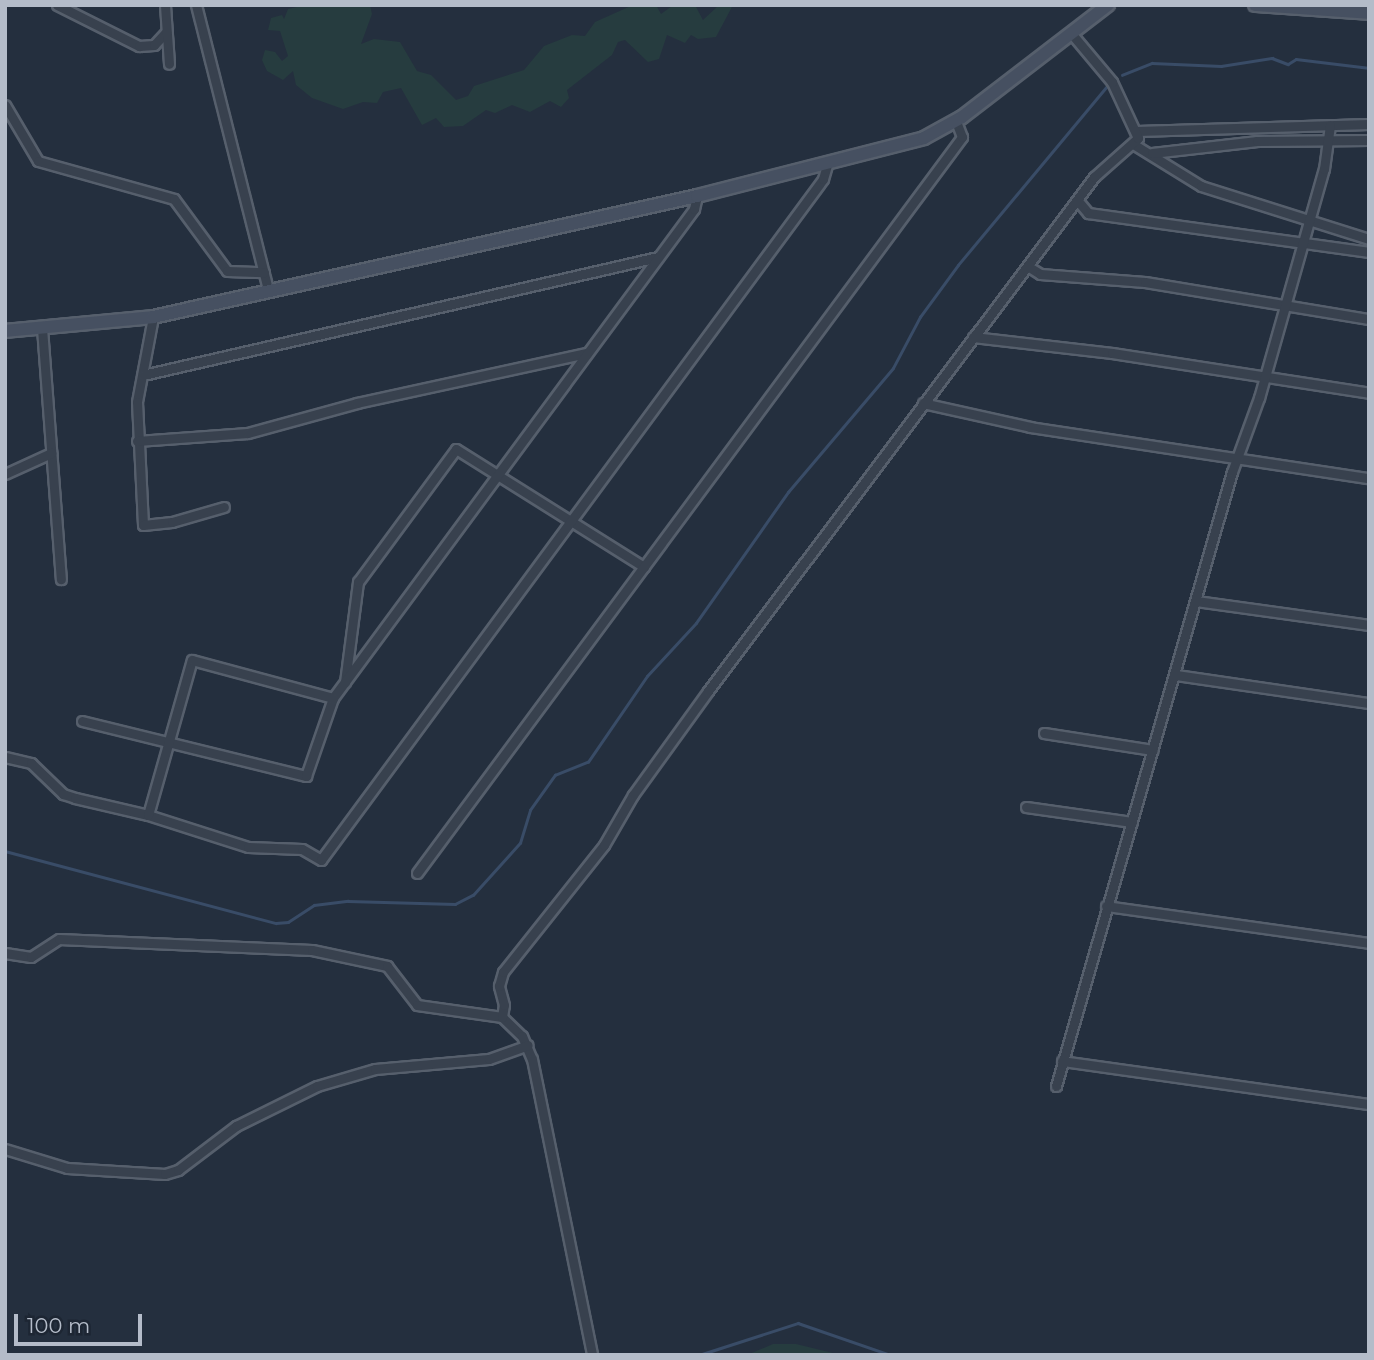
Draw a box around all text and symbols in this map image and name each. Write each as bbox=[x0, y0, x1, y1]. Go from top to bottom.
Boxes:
scale bar bbox=[18, 1300, 145, 1344]
text: 100 m bbox=[27, 1313, 90, 1338]

